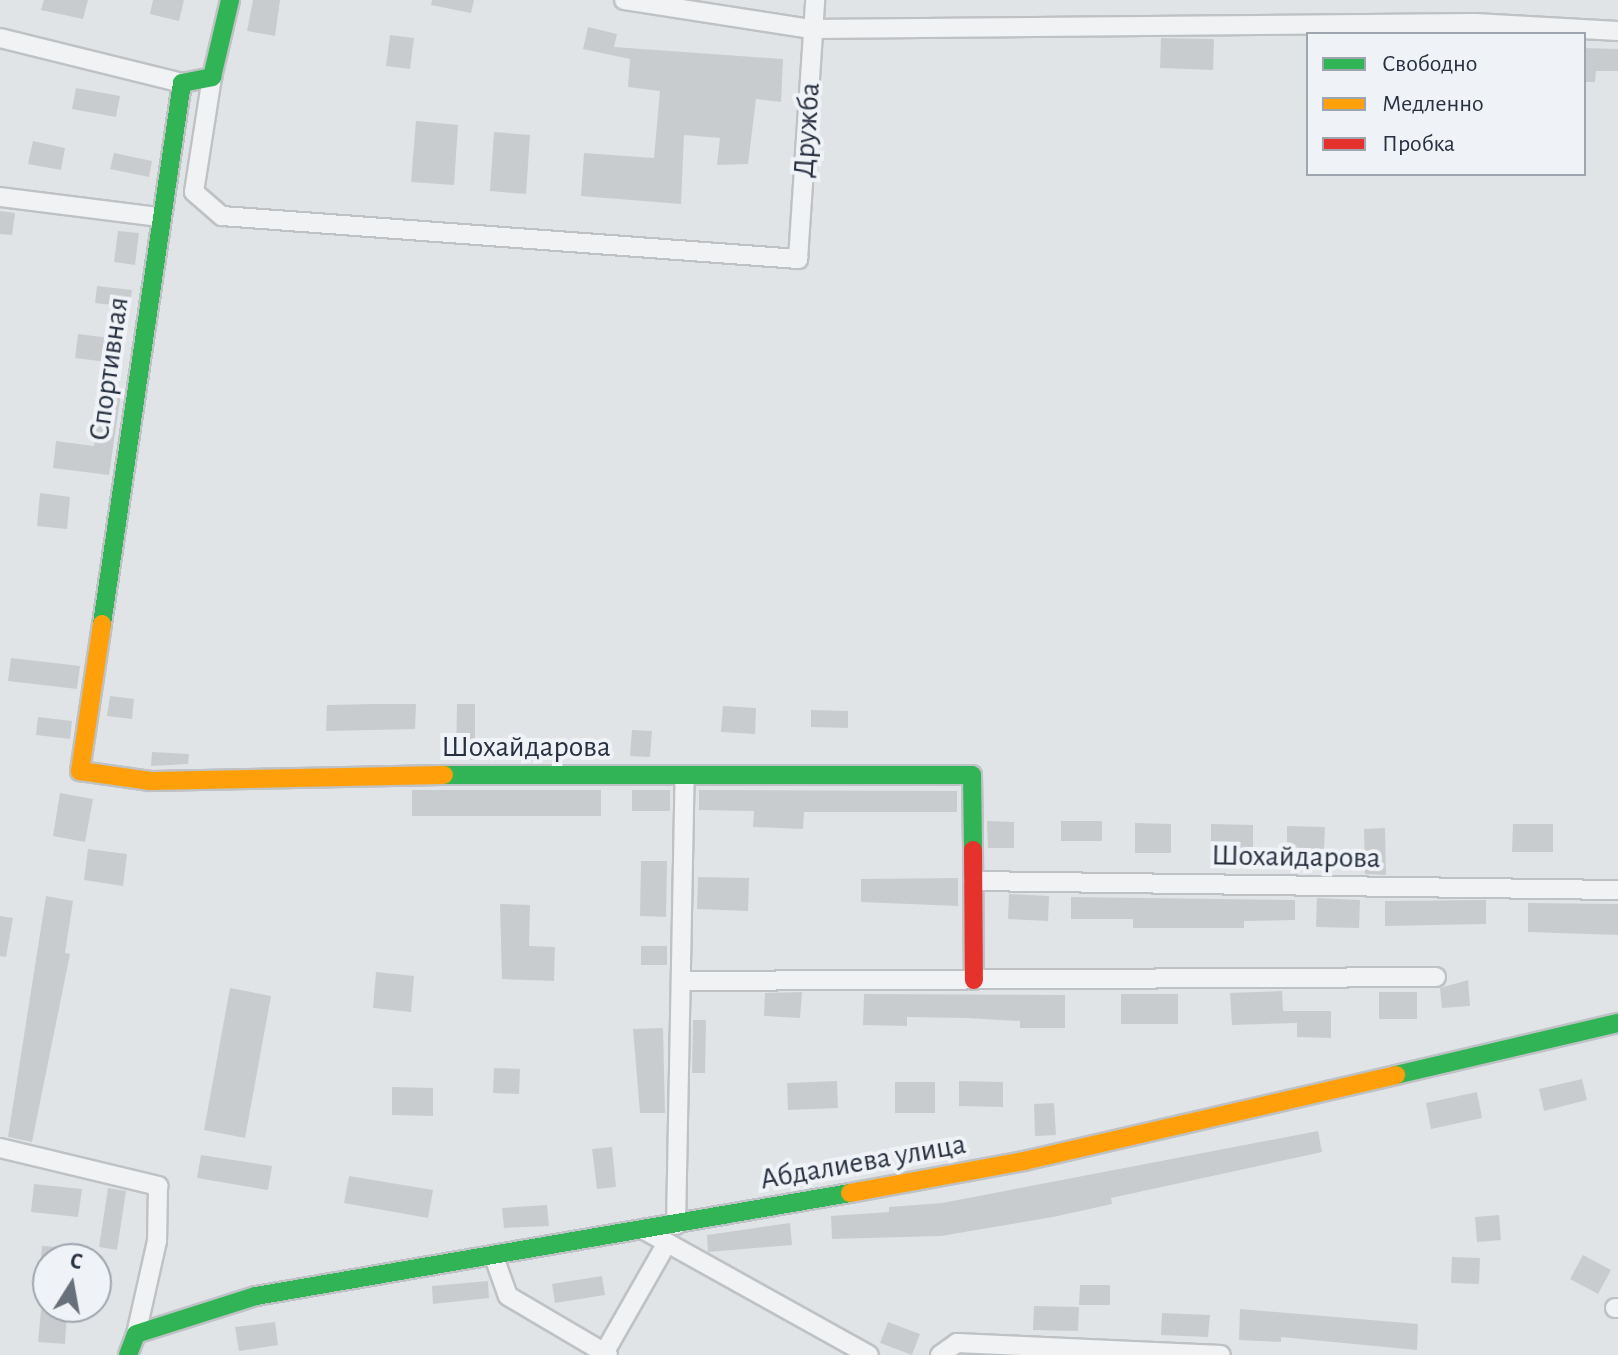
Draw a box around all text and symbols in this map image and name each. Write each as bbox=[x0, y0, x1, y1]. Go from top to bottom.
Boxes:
legend bbox=[1306, 32, 1586, 176]
text: Свободно bbox=[1382, 52, 1477, 76]
street label: Дружба bbox=[786, 81, 828, 179]
text: Медленно bbox=[1382, 92, 1484, 116]
text: Пробка bbox=[1382, 132, 1455, 156]
street label: Спортивная bbox=[81, 295, 137, 443]
street label: Шохайдарова bbox=[441, 729, 611, 765]
street label: Шохайдарова bbox=[1211, 838, 1381, 876]
street label: Абдалиева улица bbox=[757, 1126, 969, 1198]
north arrow bbox=[32, 1243, 112, 1323]
text: С bbox=[68, 1249, 84, 1273]

